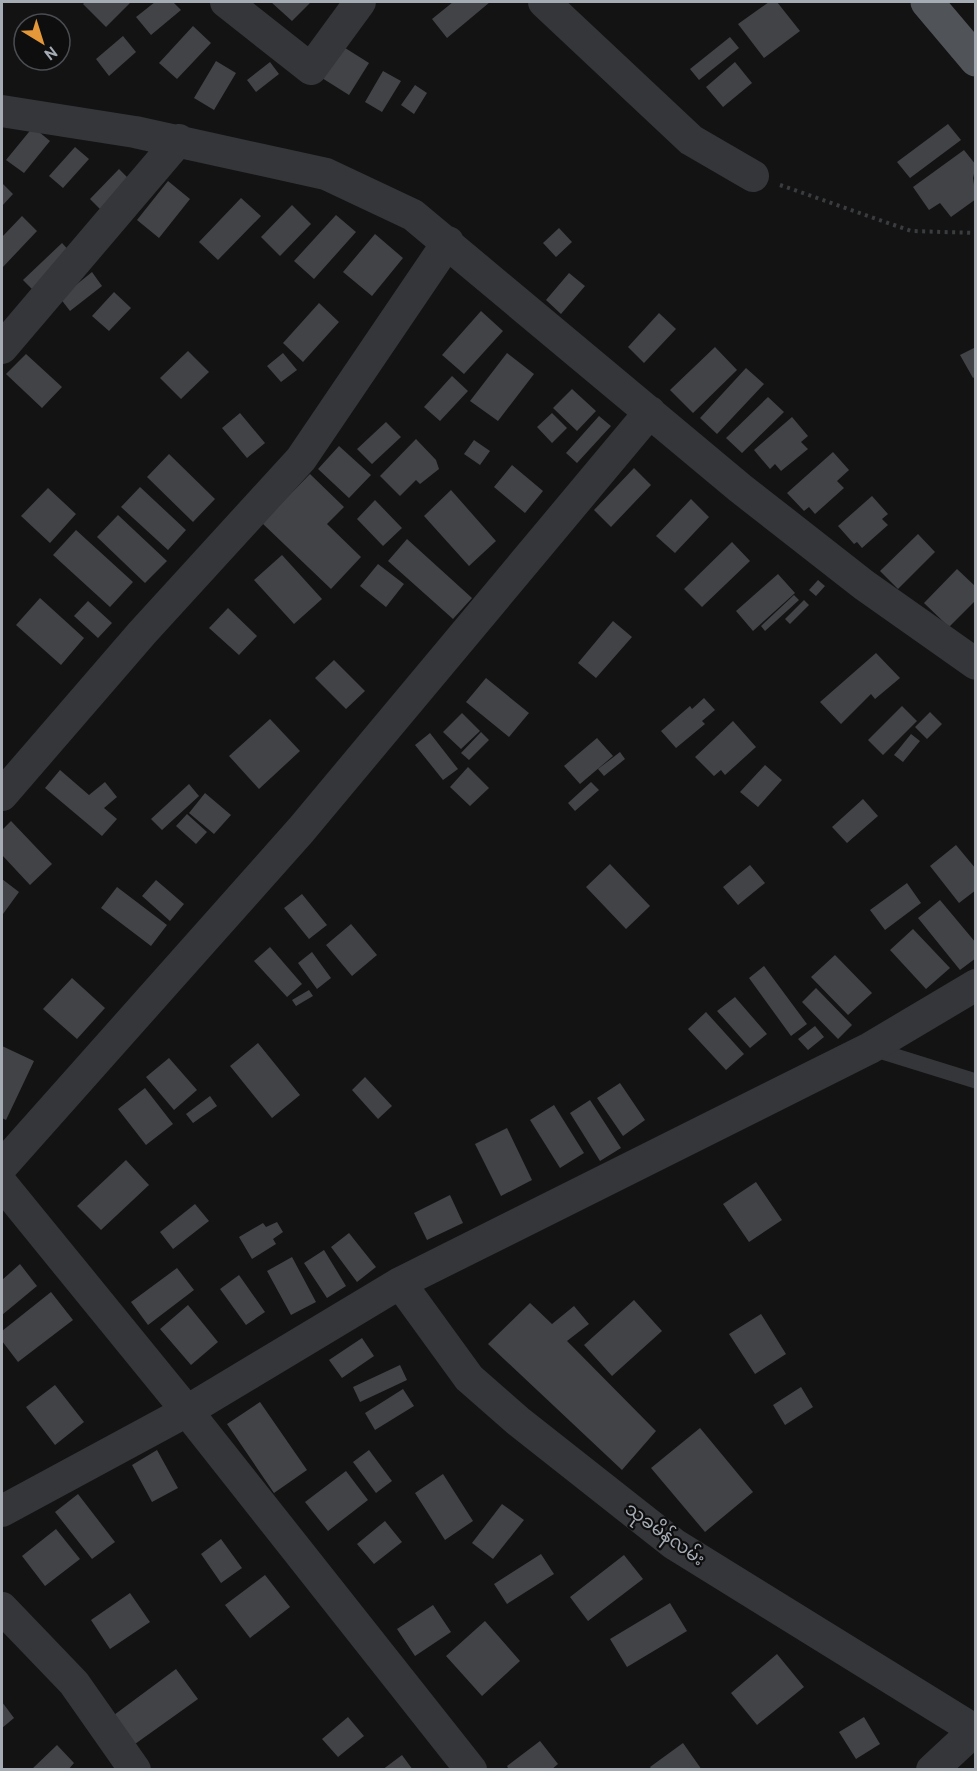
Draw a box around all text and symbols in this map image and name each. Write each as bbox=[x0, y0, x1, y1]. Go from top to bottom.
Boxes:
north arrow bbox=[12, 12, 72, 72]
text: N bbox=[39, 41, 61, 64]
street label: သုခမိန်လမ်း bbox=[618, 1495, 711, 1574]

